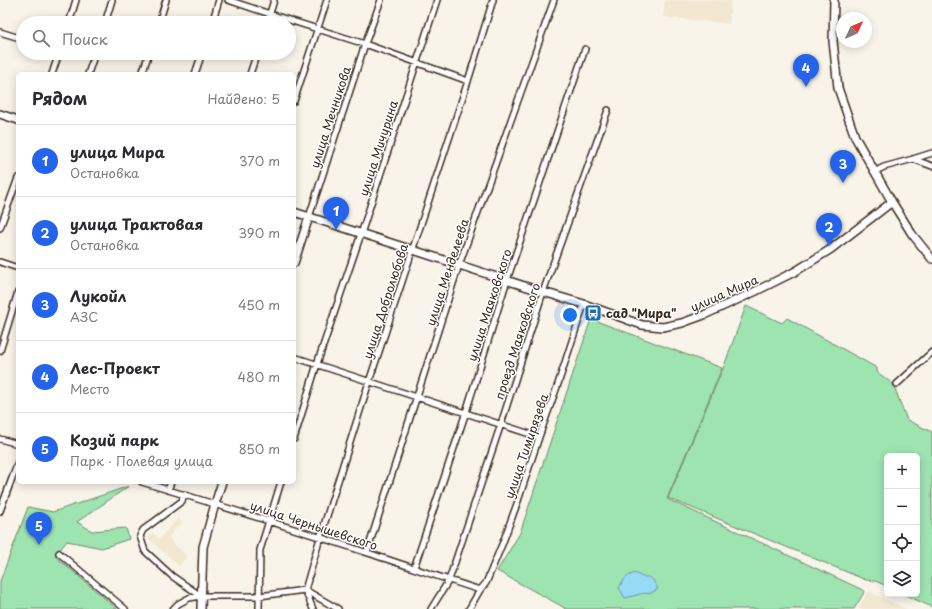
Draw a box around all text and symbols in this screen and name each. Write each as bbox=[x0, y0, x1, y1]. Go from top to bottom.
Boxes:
north arrow bbox=[836, 12, 872, 48]
search box bbox=[16, 16, 296, 60]
icon: search bbox=[30, 27, 52, 49]
text: Поиск bbox=[62, 27, 108, 50]
pin: 4 bbox=[793, 54, 819, 87]
street label: улица Мечникова bbox=[305, 63, 355, 170]
text: Рядом bbox=[32, 85, 87, 111]
text: Найдено: 5 bbox=[208, 89, 280, 108]
street label: улица Мичурина bbox=[354, 97, 402, 198]
text: улица Мира bbox=[70, 140, 165, 163]
pin: 3 bbox=[830, 150, 856, 183]
text: 1 bbox=[42, 151, 48, 170]
text: 370 m bbox=[239, 151, 280, 170]
text: Остановка bbox=[70, 163, 139, 182]
pin: 1 bbox=[323, 197, 349, 230]
text: улица Трактовая bbox=[70, 212, 203, 235]
pin: 2 bbox=[816, 213, 842, 246]
street label: улица Менделеева bbox=[421, 215, 473, 328]
text: 2 bbox=[40, 223, 50, 242]
text: 390 m bbox=[238, 223, 280, 242]
text: Остановка bbox=[70, 235, 139, 254]
street label: улица Добролюбова bbox=[358, 241, 412, 361]
street label: улица Маяковского bbox=[462, 246, 516, 363]
street label: улица Мира bbox=[687, 270, 761, 316]
street label: проезд Маяковского bbox=[490, 280, 544, 402]
text: Лукойл bbox=[70, 284, 126, 307]
text: 3 bbox=[41, 295, 49, 314]
text: 450 m bbox=[238, 295, 280, 314]
bus stop icon: сад "Мира" bbox=[583, 303, 603, 323]
place label: сад "Мира" bbox=[606, 304, 677, 322]
your location bbox=[560, 305, 580, 325]
text: АЗС bbox=[70, 307, 98, 326]
text: Лес-Проект bbox=[70, 356, 160, 379]
text: 4 bbox=[41, 367, 49, 386]
text: 480 m bbox=[238, 367, 280, 386]
text: Место bbox=[70, 379, 110, 398]
street label: улица Тимирязева bbox=[500, 391, 553, 501]
text: Козий парк bbox=[70, 428, 159, 451]
text: 5 bbox=[41, 439, 49, 458]
text: 850 m bbox=[239, 439, 280, 458]
text: Парк · Полевая улица bbox=[70, 451, 213, 470]
map controls bbox=[884, 453, 920, 597]
button: + bbox=[884, 453, 920, 489]
button: − bbox=[884, 489, 920, 525]
street label: улица Чернышевского bbox=[248, 496, 380, 554]
pin: 5 bbox=[26, 512, 52, 545]
button: locate bbox=[884, 525, 920, 561]
button: layers bbox=[884, 561, 920, 597]

